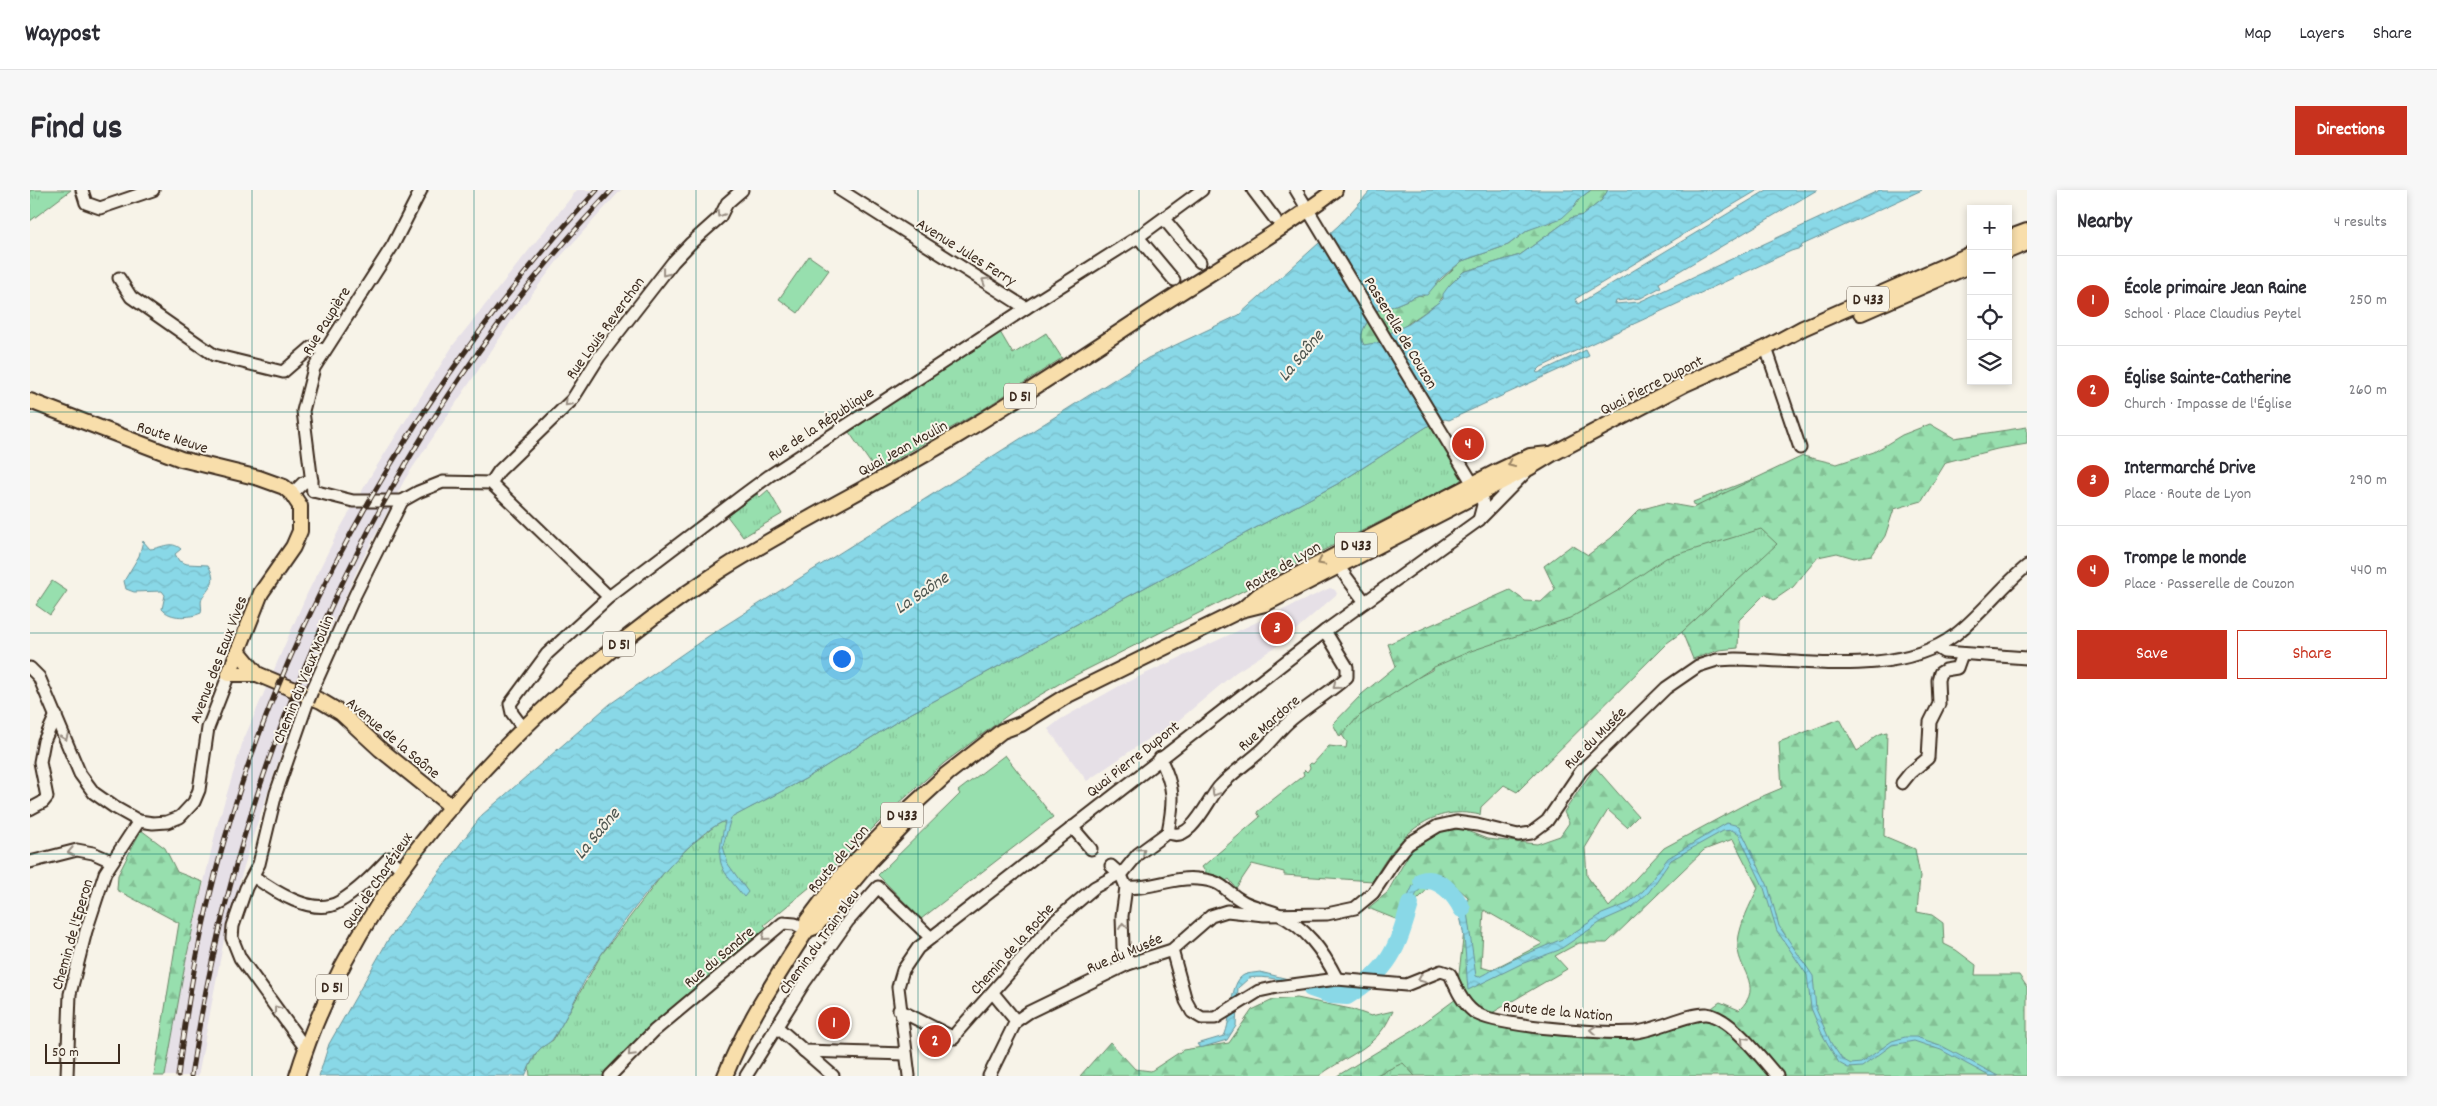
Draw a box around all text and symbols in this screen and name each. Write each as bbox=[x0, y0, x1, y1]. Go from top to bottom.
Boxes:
text: Waypost bbox=[25, 18, 100, 52]
text: Map bbox=[2244, 22, 2271, 47]
text: Layers bbox=[2299, 22, 2345, 47]
text: Share bbox=[2373, 22, 2412, 47]
text: Find us bbox=[30, 105, 122, 155]
button: Directions bbox=[2295, 106, 2407, 155]
map controls bbox=[1967, 205, 2012, 385]
button: + bbox=[1967, 205, 2012, 250]
text: Nearby bbox=[2077, 208, 2132, 238]
one-way arrow bbox=[717, 209, 727, 218]
text: 4 results bbox=[2334, 211, 2387, 234]
street label: Avenue Jules Ferry bbox=[911, 213, 1021, 293]
button: − bbox=[1967, 250, 2012, 295]
one-way arrow bbox=[662, 267, 671, 277]
street label: Rue Louis Reverchon bbox=[561, 272, 651, 385]
street label: Passerelle de Couzon bbox=[1357, 273, 1442, 394]
text: École primaire Jean Raine bbox=[2124, 276, 2307, 303]
one-way arrow bbox=[981, 278, 990, 288]
street label: Rue Paupière bbox=[297, 282, 357, 360]
road number: D 433 bbox=[1847, 286, 1889, 312]
text: 1 bbox=[2091, 289, 2095, 312]
text: 250 m bbox=[2349, 289, 2387, 312]
button: locate bbox=[1967, 295, 2012, 340]
text: School · Place Claudius Peytel bbox=[2124, 303, 2301, 326]
water label: La Saône bbox=[1273, 325, 1332, 388]
button: layers bbox=[1967, 340, 2012, 385]
street label: Quai Pierre Dupont bbox=[1597, 350, 1708, 422]
text: Église Sainte-Catherine bbox=[2124, 366, 2291, 393]
text: 2 bbox=[2090, 379, 2097, 402]
text: 260 m bbox=[2349, 379, 2387, 402]
street label: Rue de la République bbox=[764, 382, 879, 468]
road number: D 51 bbox=[1004, 384, 1036, 408]
text: Church · Impasse de l'Église bbox=[2124, 393, 2292, 416]
one-way arrow bbox=[565, 398, 574, 407]
street label: Quai Jean Moulin bbox=[854, 415, 952, 483]
street label: Route Neuve bbox=[133, 416, 211, 461]
pin: 4 bbox=[1452, 425, 1484, 463]
text: Intermarché Drive bbox=[2124, 456, 2256, 483]
one-way arrow bbox=[1507, 458, 1516, 469]
text: 3 bbox=[2089, 469, 2097, 492]
text: 290 m bbox=[2349, 469, 2387, 492]
text: Place · Route de Lyon bbox=[2124, 483, 2251, 506]
road number: D 433 bbox=[1335, 532, 1377, 558]
street label: Route de Lyon bbox=[1241, 536, 1325, 598]
text: Trompe le monde bbox=[2124, 546, 2246, 573]
one-way arrow bbox=[1317, 556, 1326, 566]
text: 4 bbox=[2090, 559, 2096, 582]
text: 440 m bbox=[2350, 559, 2387, 582]
water label: La Saône bbox=[890, 566, 955, 621]
text: Place · Passerelle de Couzon bbox=[2124, 573, 2294, 596]
street label: Avenue des Eaux Vives bbox=[184, 593, 254, 727]
pin: 3 bbox=[1261, 609, 1293, 647]
street label: Chemin du Vieux Moulin bbox=[268, 612, 341, 748]
button: Save bbox=[2077, 630, 2227, 679]
button: Share bbox=[2237, 630, 2387, 679]
road number: D 51 bbox=[603, 632, 635, 656]
your location bbox=[829, 646, 855, 672]
one-way arrow bbox=[1333, 680, 1342, 689]
street label: Rue Mardore bbox=[1233, 690, 1306, 757]
street label: Avenue de la Saône bbox=[340, 693, 445, 785]
street label: Rue du Musée bbox=[1559, 702, 1632, 775]
street label: Quai Pierre Dupont bbox=[1082, 716, 1185, 804]
one-way arrow bbox=[60, 733, 70, 741]
one-way arrow bbox=[1212, 788, 1222, 797]
road number: D 433 bbox=[881, 802, 923, 828]
water label: La Saône bbox=[569, 803, 628, 866]
street label: Route de Lyon bbox=[803, 820, 875, 899]
street label: Quai de Charézieux bbox=[337, 828, 419, 935]
one-way arrow bbox=[67, 846, 76, 857]
one-way arrow bbox=[1137, 848, 1146, 857]
street label: Chemin de l'Eperon bbox=[47, 876, 100, 993]
street label: Chemin du Train Bleu bbox=[774, 885, 866, 1000]
street label: Chemin de la Roche bbox=[965, 899, 1060, 1001]
one-way arrow bbox=[1118, 921, 1129, 929]
street label: Rue du Sandre bbox=[679, 922, 760, 994]
street label: Rue du Musée bbox=[1083, 928, 1166, 981]
one-way arrow bbox=[762, 931, 771, 940]
one-way arrow bbox=[1417, 972, 1426, 983]
road number: D 51 bbox=[316, 974, 348, 1000]
street label: Route de la Nation bbox=[1502, 996, 1614, 1029]
pin: 1 bbox=[818, 1004, 850, 1042]
one-way arrow bbox=[274, 1005, 283, 1015]
pin: 2 bbox=[919, 1022, 951, 1060]
one-way arrow bbox=[1589, 1025, 1597, 1036]
one-way arrow bbox=[1741, 1037, 1750, 1046]
scale bar bbox=[45, 1041, 120, 1064]
text: 50 m bbox=[52, 1043, 79, 1063]
one-way arrow bbox=[628, 1047, 637, 1056]

